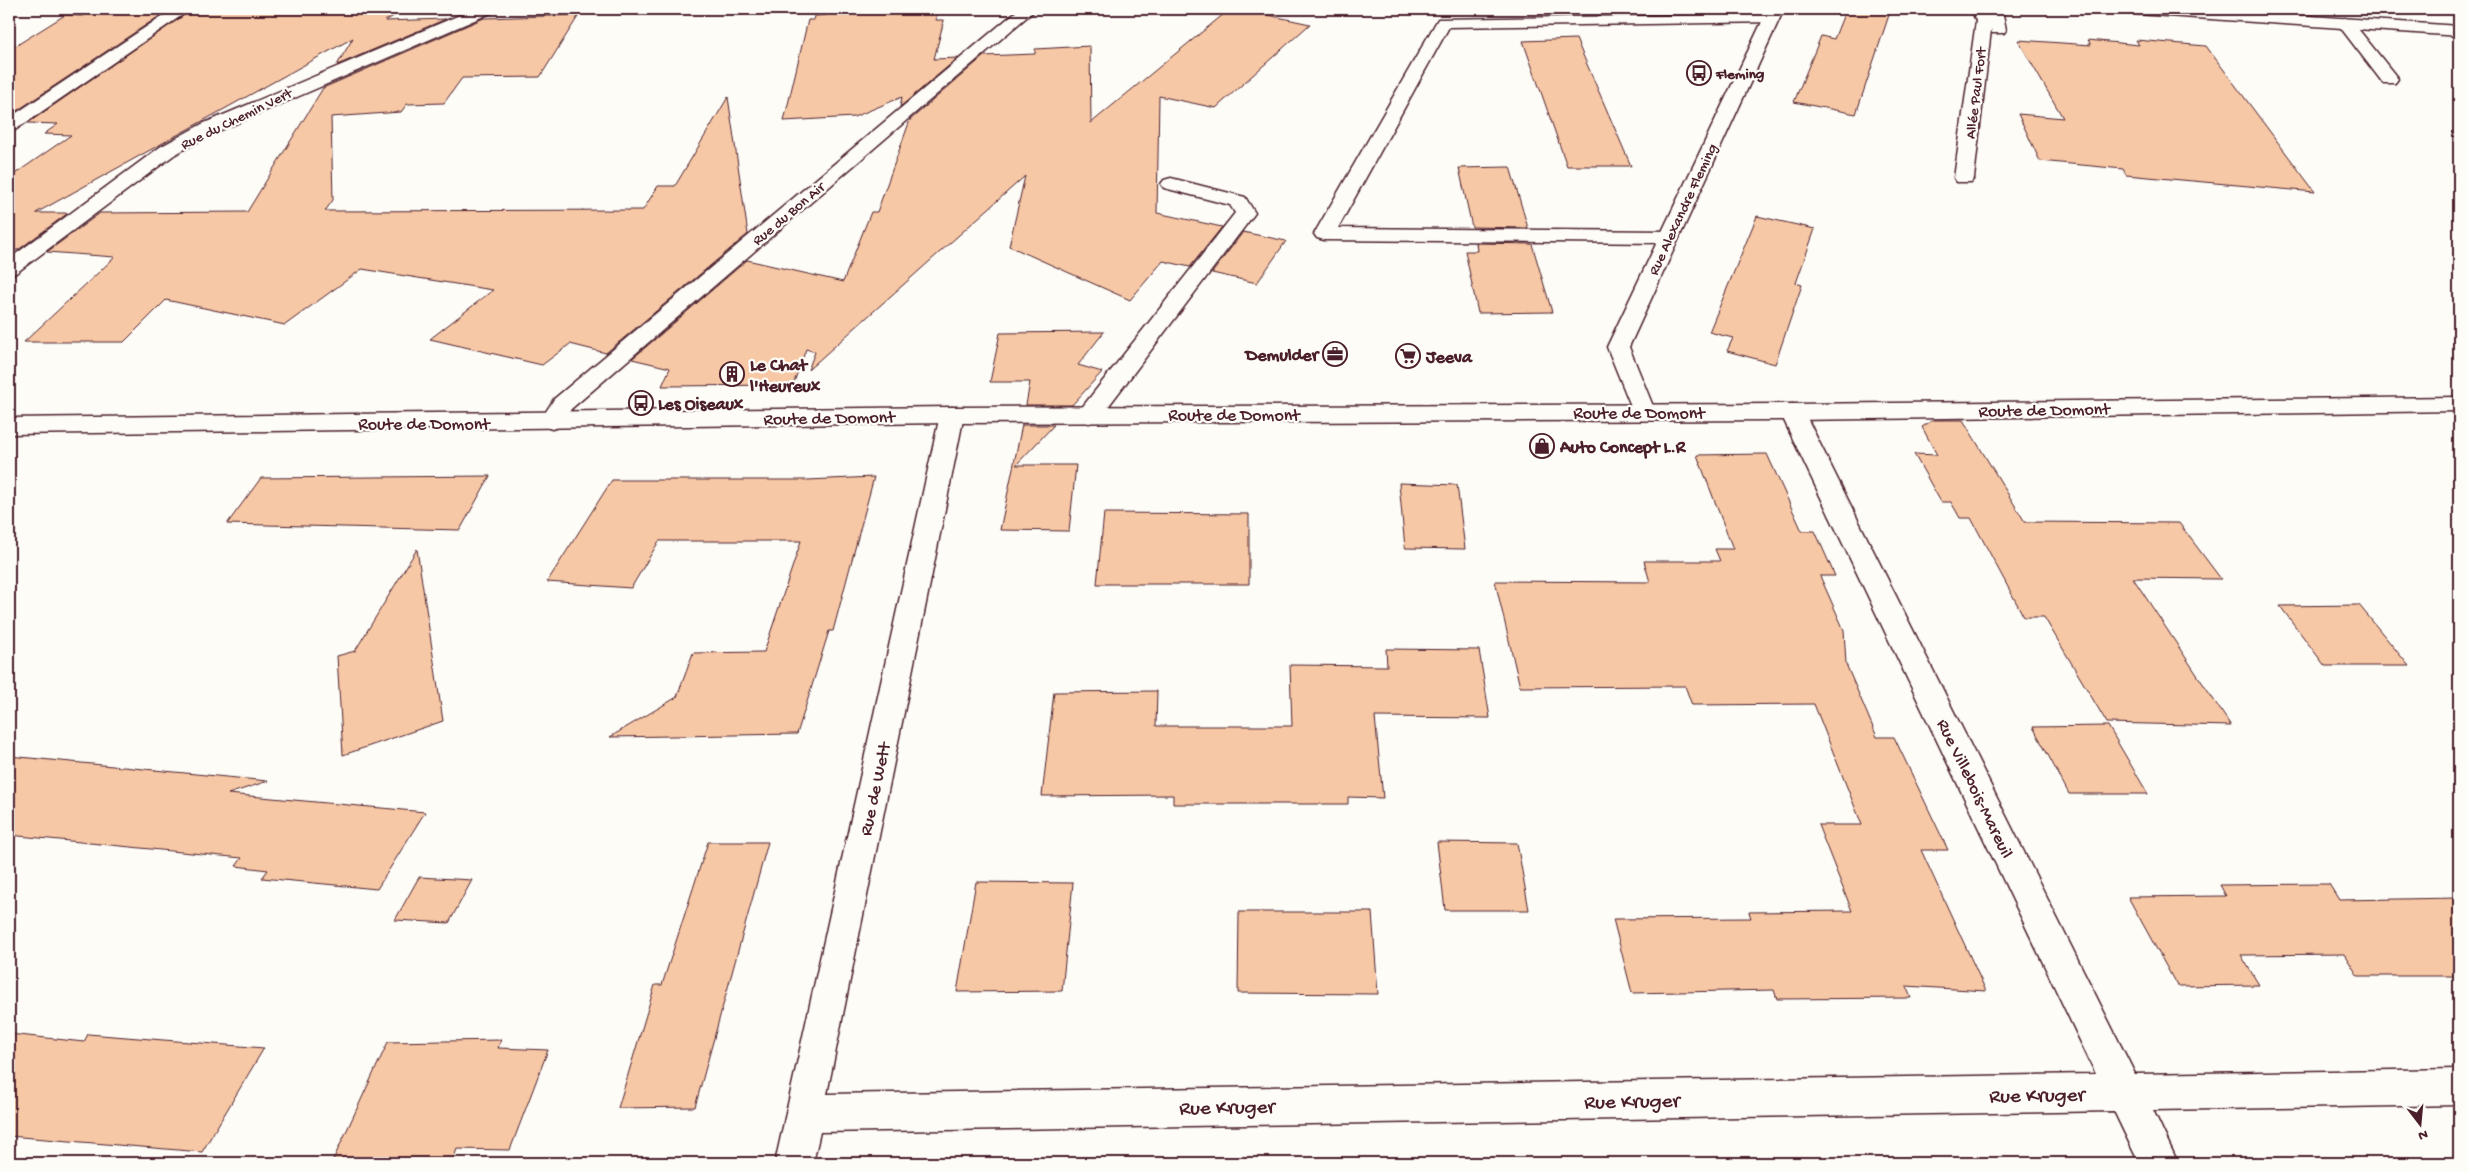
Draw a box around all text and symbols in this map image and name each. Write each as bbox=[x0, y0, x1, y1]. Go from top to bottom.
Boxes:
street label: Allée Paul Fort bbox=[1962, 45, 1992, 140]
bus stop icon: Fleming bbox=[1686, 60, 1712, 86]
place label: Fleming bbox=[1715, 66, 1765, 84]
street label: Rue du Chemin Vert bbox=[178, 84, 297, 155]
street label: Rue Alexandre Fleming bbox=[1645, 141, 1722, 278]
street label: Rue du Bon Air bbox=[749, 178, 830, 250]
office icon: Demulder bbox=[1322, 341, 1348, 367]
supermarket icon: Jeeva bbox=[1395, 343, 1421, 369]
place label: Demulder bbox=[1244, 346, 1321, 367]
place label: Jeeva bbox=[1425, 348, 1473, 369]
place label: Le Chat l'Heureux bbox=[749, 356, 821, 398]
building icon: Le Chat l'Heureux bbox=[719, 361, 745, 387]
bus stop icon: Les Oiseaux bbox=[628, 390, 654, 416]
place label: Les Oiseaux bbox=[658, 395, 744, 416]
street label: Route de Domont bbox=[1978, 400, 2112, 423]
street label: Route de Domont bbox=[1573, 404, 1706, 425]
street label: Route de Domont bbox=[1168, 406, 1301, 427]
street label: Route de Domont bbox=[763, 408, 897, 431]
street label: Route de Domont bbox=[358, 415, 491, 436]
shop icon: Auto Concept L.R bbox=[1529, 433, 1555, 459]
place label: Auto Concept L.R bbox=[1559, 438, 1687, 459]
street label: Rue Villebois-Mareuil bbox=[1931, 716, 2017, 862]
street label: Rue de Wett bbox=[856, 739, 897, 838]
street label: Rue Kruger bbox=[1989, 1084, 2087, 1111]
street label: Rue Kruger bbox=[1584, 1090, 1682, 1117]
street label: Rue Kruger bbox=[1179, 1096, 1277, 1123]
north arrow bbox=[2396, 1100, 2446, 1150]
text: N bbox=[2416, 1125, 2430, 1144]

